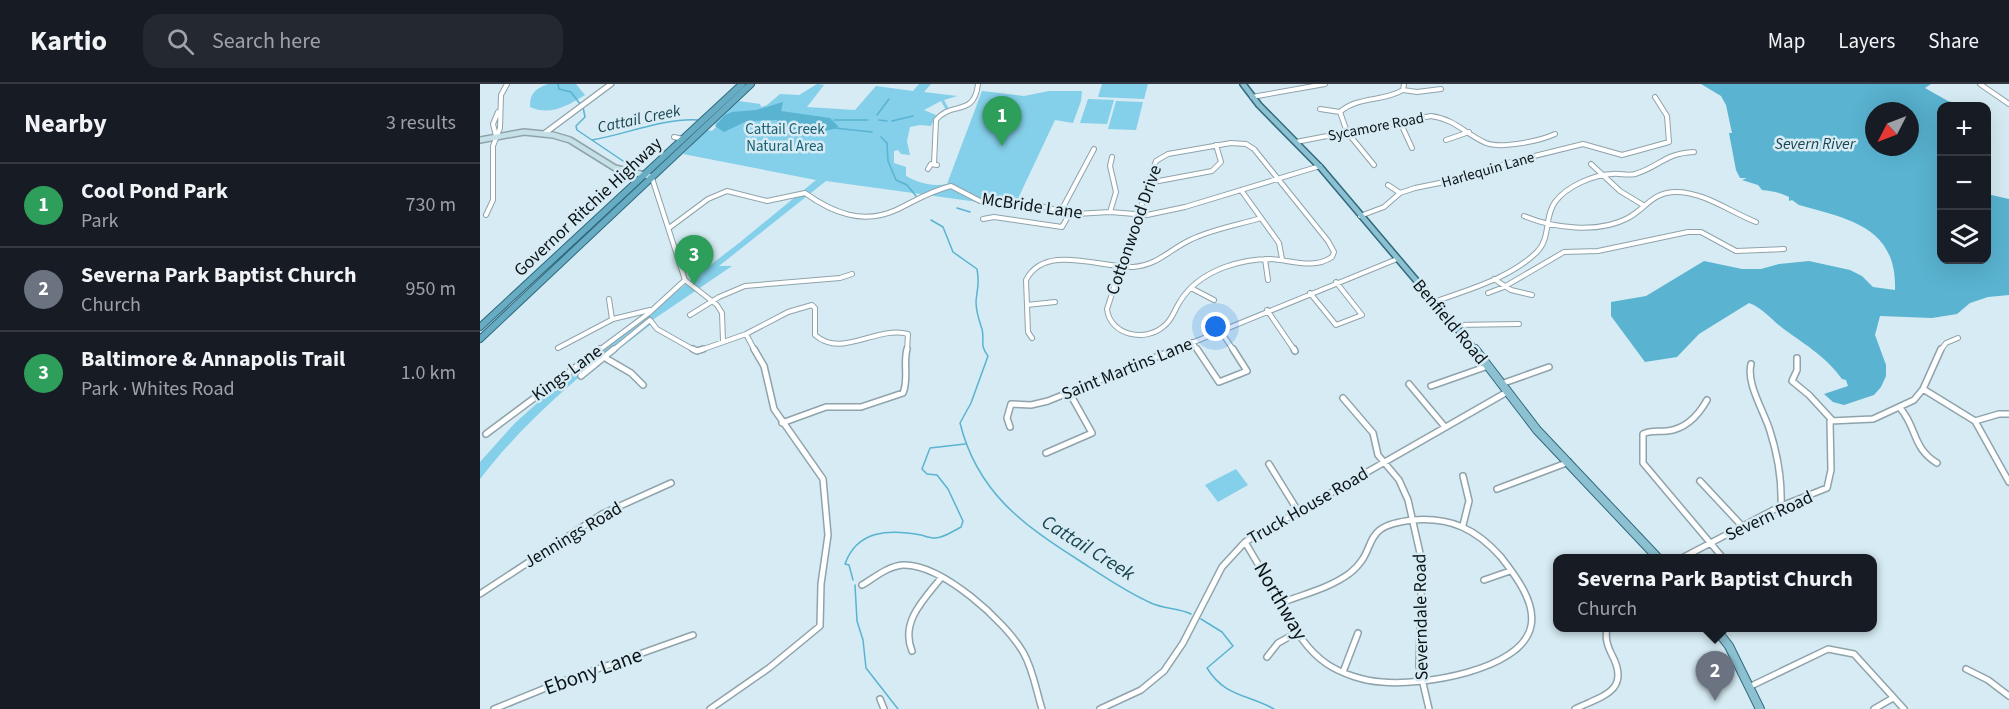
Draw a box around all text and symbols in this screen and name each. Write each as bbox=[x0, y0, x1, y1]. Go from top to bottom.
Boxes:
search box bbox=[143, 14, 563, 68]
text: Kartio bbox=[30, 21, 107, 61]
icon: search bbox=[164, 25, 197, 58]
text: Search here bbox=[212, 25, 321, 57]
text: Map bbox=[1768, 26, 1805, 56]
text: Layers bbox=[1838, 26, 1895, 56]
text: Share bbox=[1928, 26, 1979, 56]
pin: 1 bbox=[982, 97, 1022, 146]
water label: Cattail Creek bbox=[596, 99, 683, 139]
north arrow bbox=[1865, 102, 1919, 156]
map controls bbox=[1937, 102, 1991, 264]
button: + bbox=[1937, 102, 1991, 156]
text: Nearby bbox=[24, 105, 107, 142]
street label: Sycamore Road bbox=[1326, 107, 1426, 147]
text: 3 results bbox=[386, 109, 456, 137]
park label: Cattail Creek Natural Area bbox=[745, 119, 825, 157]
street label: Governor Ritchie Highway bbox=[508, 131, 668, 282]
water label: Severn River bbox=[1775, 133, 1857, 155]
street label: Harlequin Lane bbox=[1439, 147, 1537, 193]
button: − bbox=[1937, 156, 1991, 210]
street label: Cottonwood Drive bbox=[1100, 162, 1168, 298]
text: Cool Pond Park bbox=[81, 175, 228, 207]
street label: McBride Lane bbox=[980, 187, 1084, 225]
text: 1 bbox=[38, 191, 49, 219]
text: 730 m bbox=[406, 191, 456, 219]
text: Park bbox=[81, 207, 118, 235]
button: layers bbox=[1937, 210, 1991, 264]
pin: 3 bbox=[674, 236, 714, 285]
text: Severna Park Baptist Church bbox=[81, 259, 357, 291]
street label: Benfield Road bbox=[1407, 274, 1493, 370]
text: 2 bbox=[38, 275, 49, 303]
text: 950 m bbox=[406, 275, 456, 303]
text: Church bbox=[81, 291, 141, 319]
your location bbox=[1201, 312, 1230, 341]
street label: Saint Martins Lane bbox=[1058, 331, 1196, 407]
street label: Kings Lane bbox=[527, 339, 607, 407]
text: Baltimore & Annapolis Trail bbox=[81, 343, 345, 375]
text: 3 bbox=[38, 359, 49, 387]
text: 1.0 km bbox=[401, 359, 456, 387]
text: Park · Whites Road bbox=[81, 375, 235, 403]
street label: Truck House Road bbox=[1243, 461, 1373, 551]
street label: Severn Road bbox=[1721, 485, 1817, 547]
street label: Jennings Road bbox=[519, 496, 627, 574]
water label: Cattail Creek bbox=[1036, 508, 1140, 588]
street label: Severndale Road bbox=[1407, 553, 1435, 681]
popup bbox=[1553, 554, 1877, 632]
street label: Northway bbox=[1246, 556, 1316, 646]
text: Severna Park Baptist Church bbox=[1577, 563, 1853, 595]
text: Church bbox=[1577, 595, 1637, 623]
street label: Ebony Lane bbox=[540, 639, 646, 703]
pin: 2 bbox=[1696, 652, 1734, 701]

